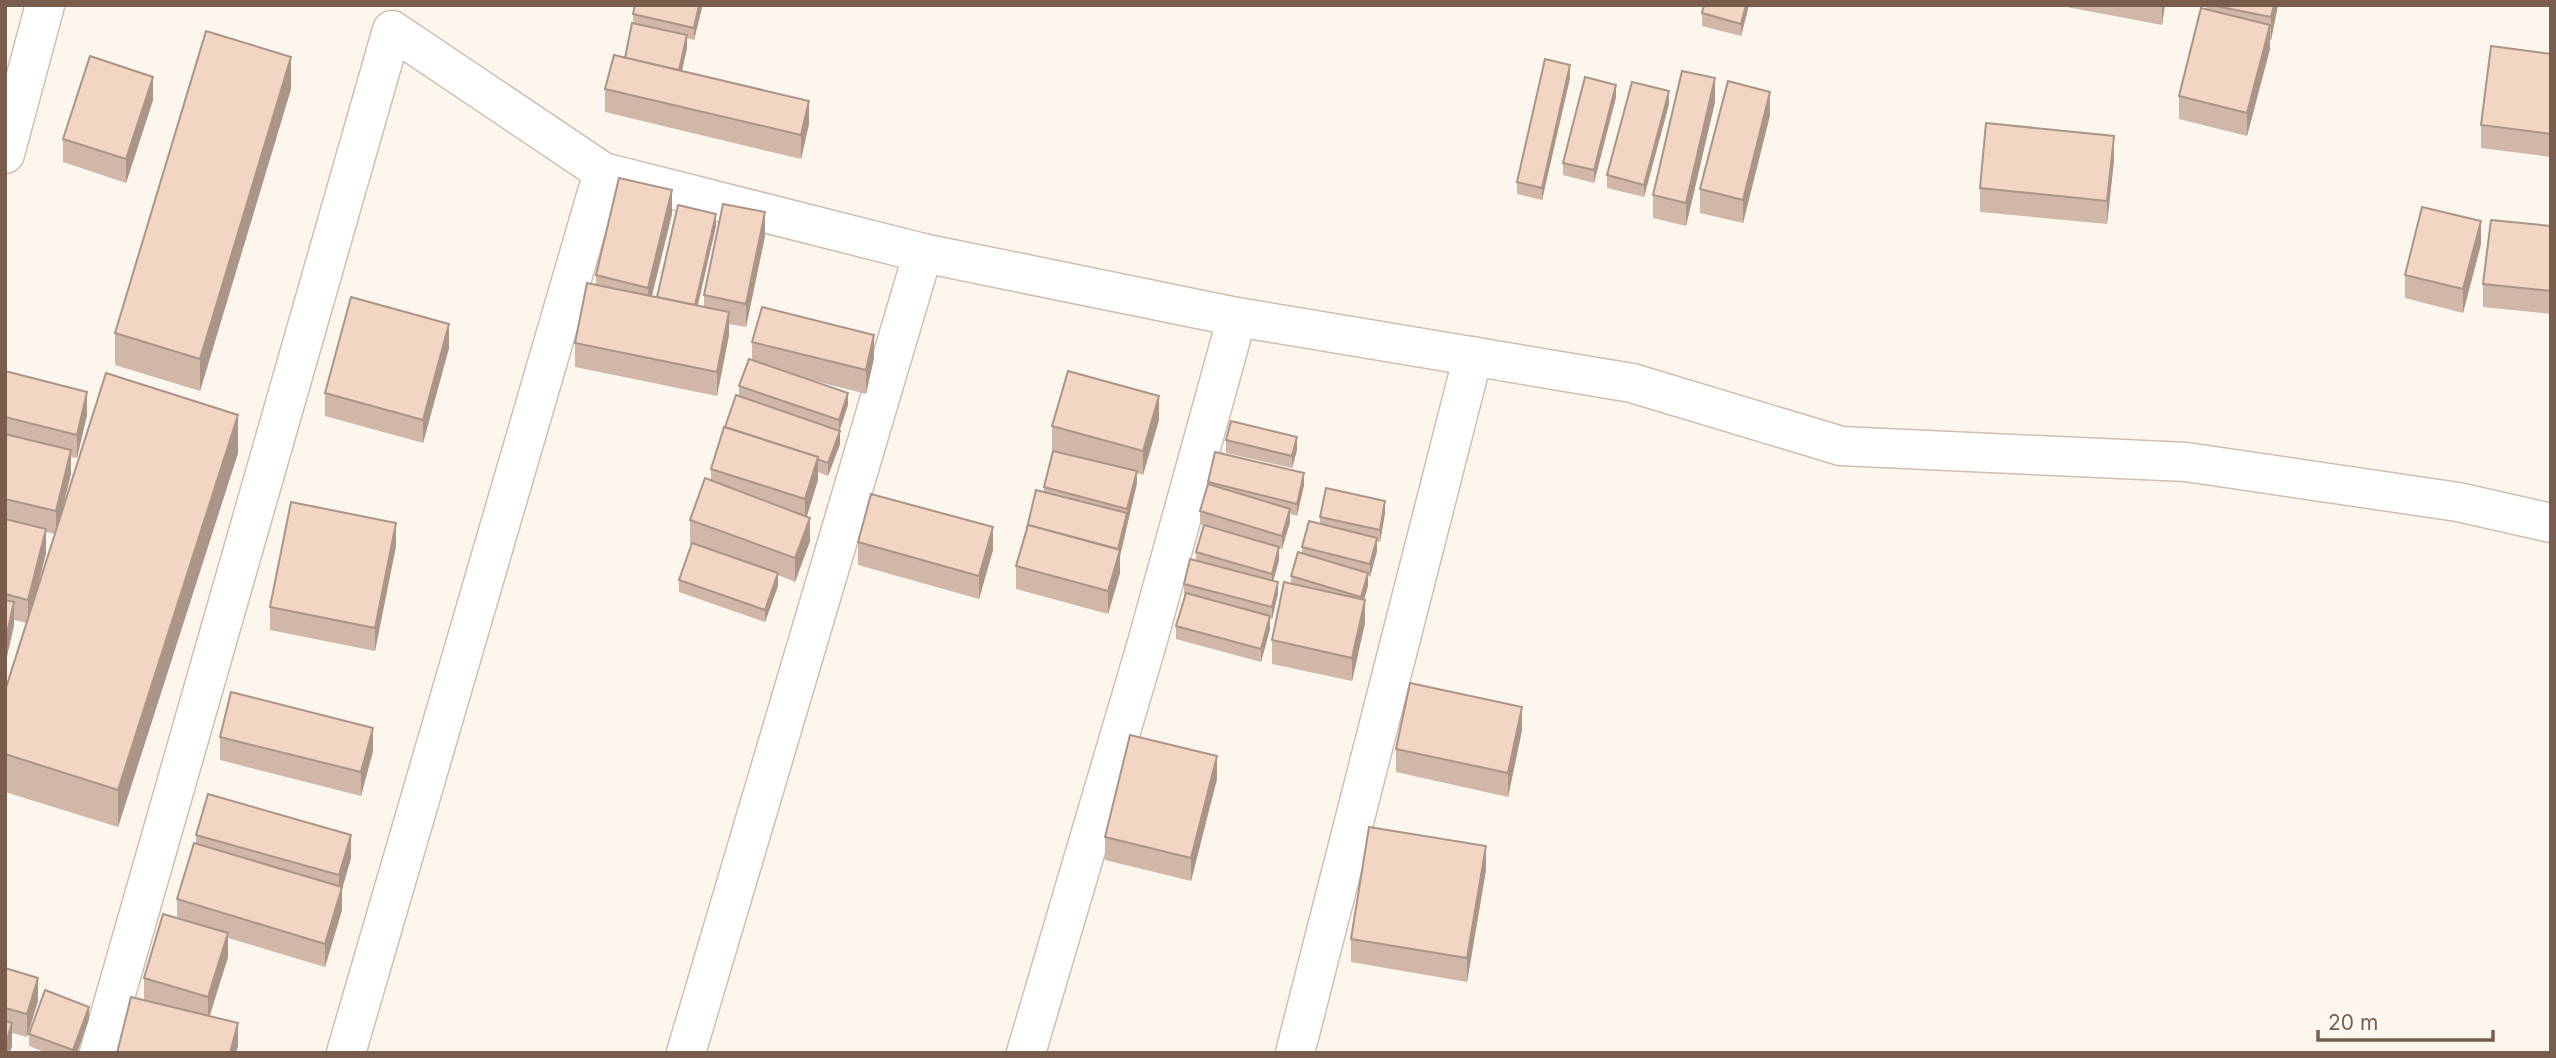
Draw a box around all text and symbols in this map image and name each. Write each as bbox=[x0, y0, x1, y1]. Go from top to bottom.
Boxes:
scale bar bbox=[2318, 998, 2493, 1042]
text: 20 m bbox=[2328, 1010, 2378, 1035]

